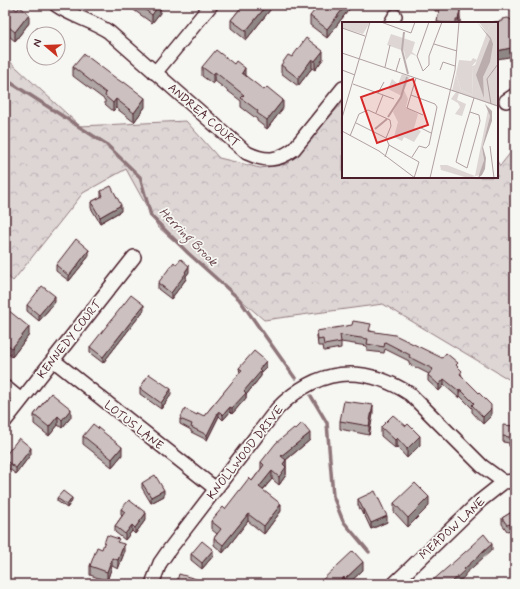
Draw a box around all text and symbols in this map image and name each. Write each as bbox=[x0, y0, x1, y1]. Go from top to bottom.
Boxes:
inset map bbox=[342, 22, 498, 178]
north arrow bbox=[26, 26, 66, 66]
text: N bbox=[30, 37, 45, 49]
street label: ANDREA COURT bbox=[164, 80, 243, 151]
water label: Herring Brook bbox=[154, 204, 222, 272]
street label: KENNEDY COURT bbox=[34, 296, 106, 382]
street label: LOTUS LANE bbox=[100, 398, 166, 454]
street label: KNOLLWOOD DRIVE bbox=[204, 402, 288, 503]
street label: MEADOW LANE bbox=[416, 494, 490, 564]

